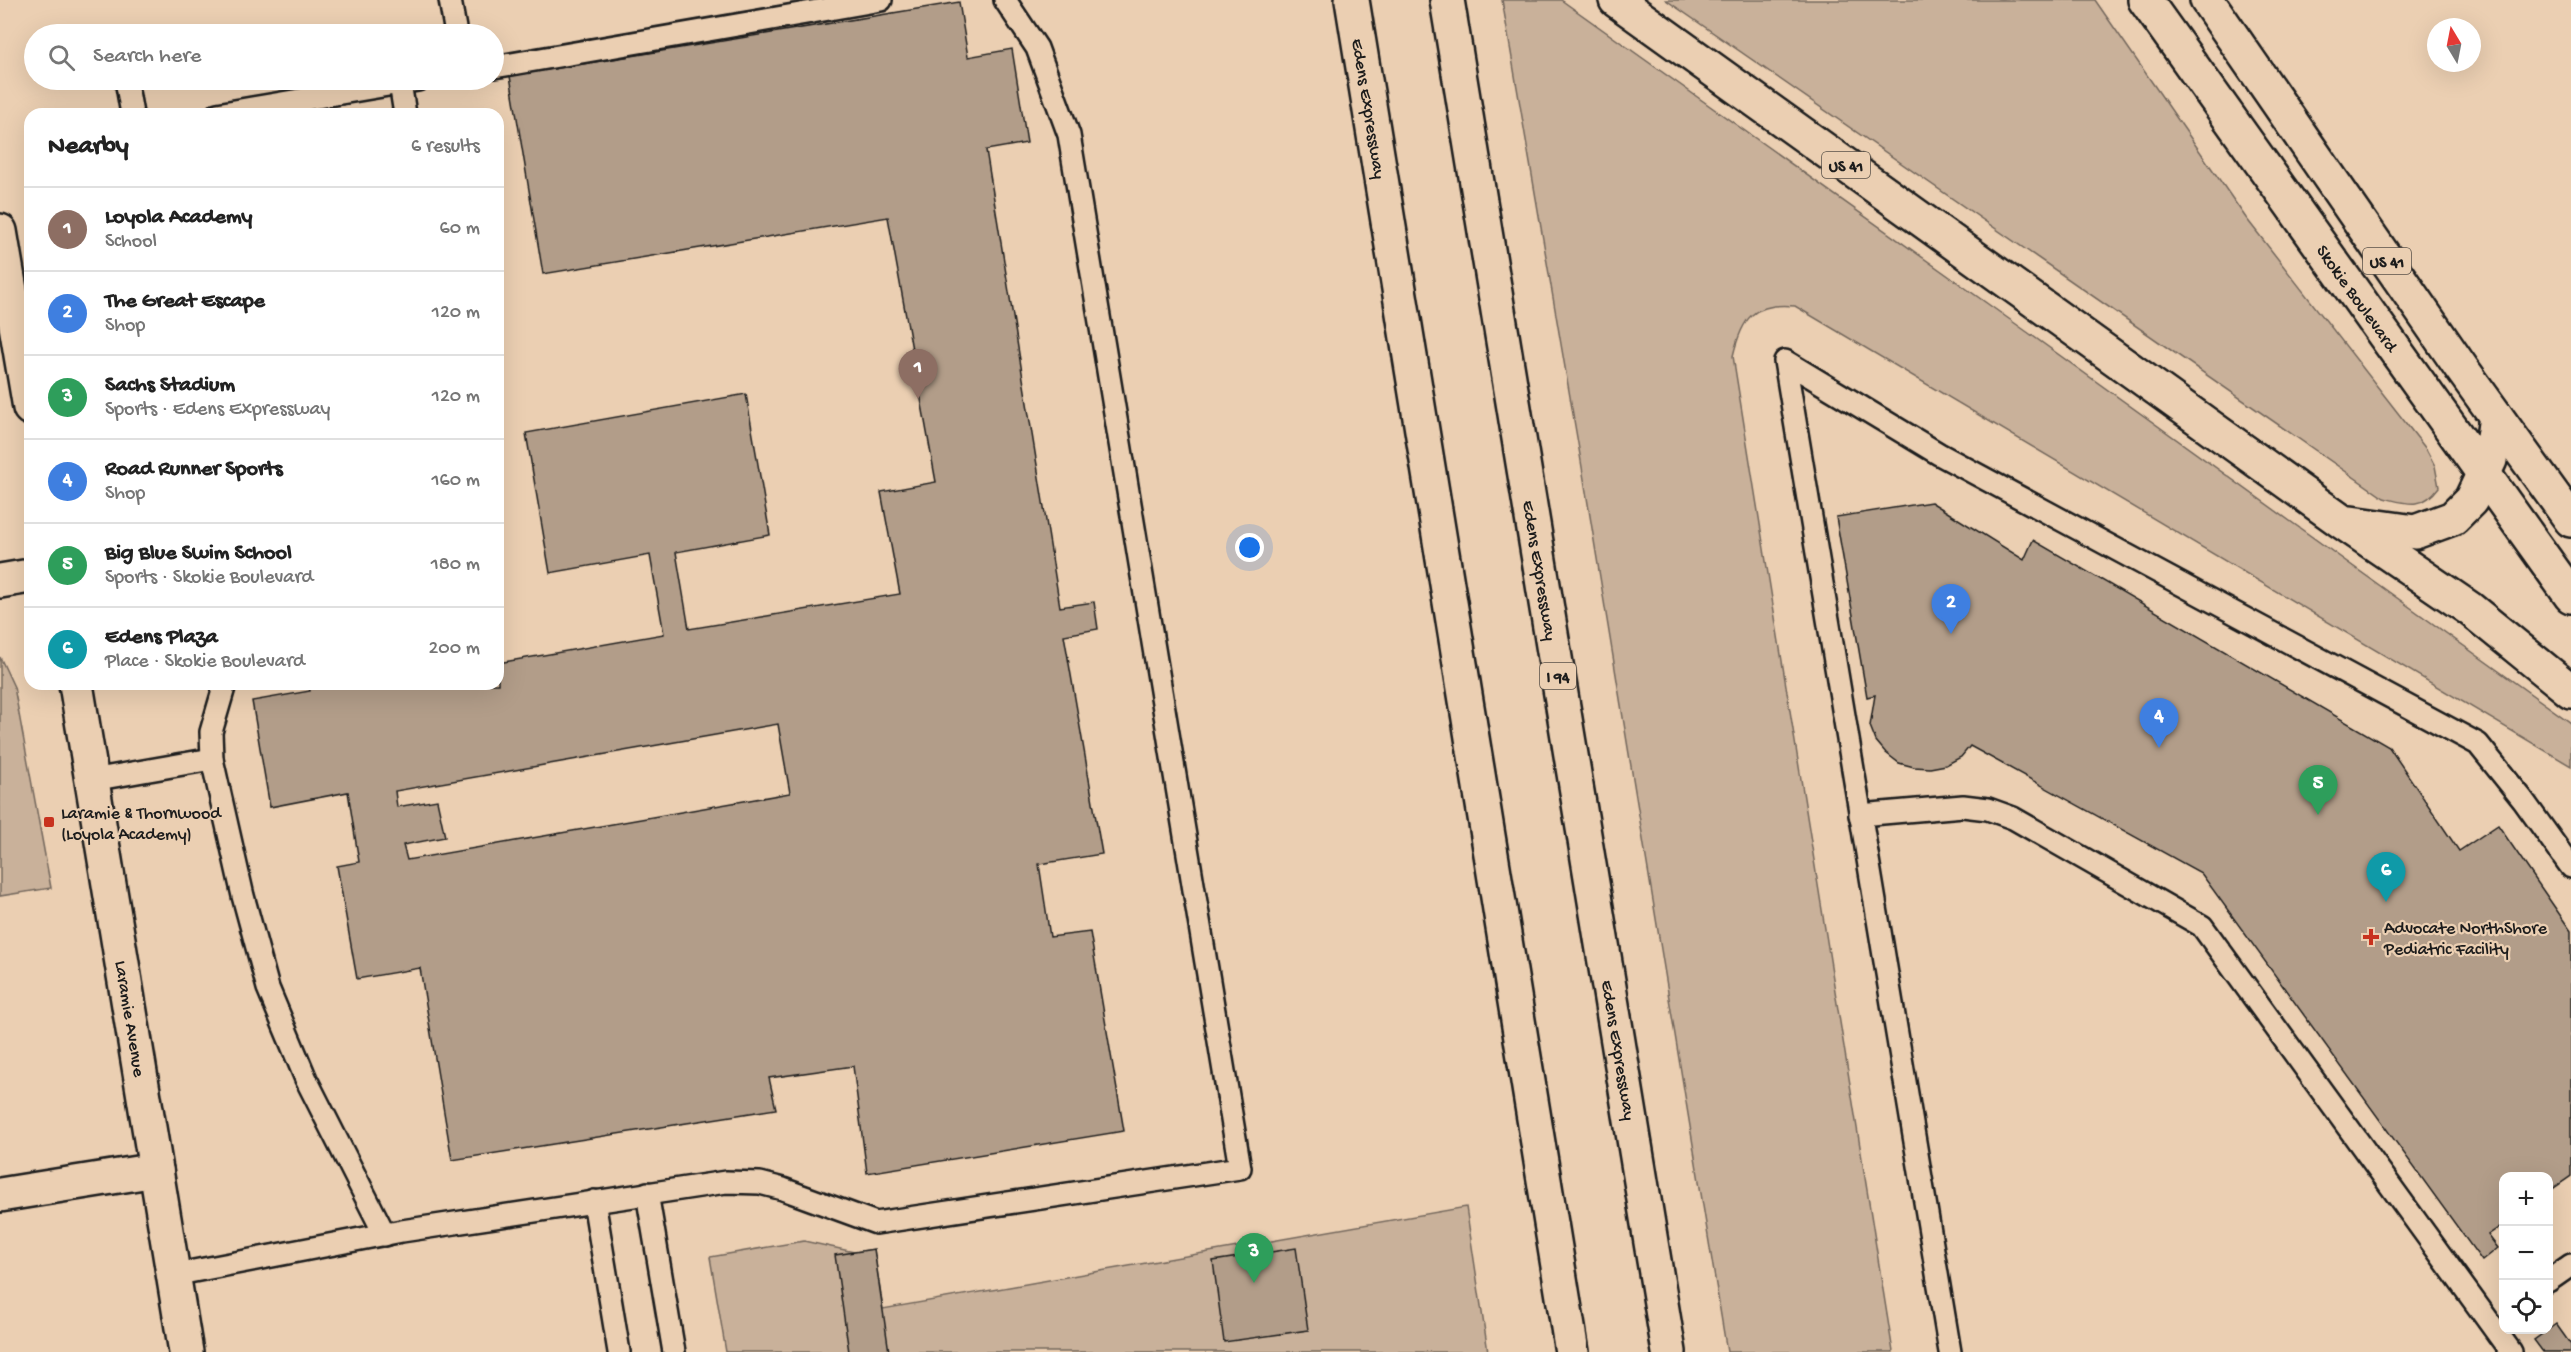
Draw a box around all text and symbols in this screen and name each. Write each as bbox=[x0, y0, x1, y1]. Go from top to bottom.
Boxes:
north arrow bbox=[2427, 18, 2481, 72]
search box bbox=[24, 24, 504, 90]
street label: Edens Expressway bbox=[1345, 37, 1389, 181]
icon: search bbox=[45, 41, 78, 74]
text: Search here bbox=[93, 44, 201, 70]
text: Nearby bbox=[48, 132, 129, 163]
text: 6 results bbox=[411, 136, 480, 159]
road number: US 41 bbox=[1822, 152, 1870, 178]
text: Loyola Academy bbox=[105, 205, 252, 231]
text: 1 bbox=[63, 218, 72, 241]
text: 60 m bbox=[440, 218, 480, 241]
text: School bbox=[105, 231, 157, 254]
street label: Skokie Boulevard bbox=[2311, 242, 2402, 358]
road number: US 41 bbox=[2363, 248, 2411, 274]
text: The Great Escape bbox=[105, 289, 265, 315]
text: 2 bbox=[63, 302, 72, 325]
text: 120 m bbox=[432, 302, 480, 325]
text: Shop bbox=[105, 315, 145, 338]
pin: 1 bbox=[898, 350, 938, 399]
text: Sachs Stadium bbox=[105, 373, 235, 399]
text: 3 bbox=[62, 386, 73, 409]
text: 120 m bbox=[432, 386, 480, 409]
text: Sports · Edens Expressway bbox=[105, 399, 330, 422]
text: Road Runner Sports bbox=[105, 457, 283, 483]
text: 4 bbox=[63, 470, 72, 493]
text: 160 m bbox=[431, 470, 480, 493]
text: Shop bbox=[105, 483, 145, 506]
street label: Edens Expressway bbox=[1516, 499, 1560, 643]
your location bbox=[1235, 533, 1264, 562]
text: Big Blue Swim School bbox=[105, 541, 292, 567]
text: 5 bbox=[62, 554, 73, 577]
text: 180 m bbox=[431, 554, 480, 577]
text: Sports · Skokie Boulevard bbox=[105, 567, 313, 590]
pin: 2 bbox=[1932, 584, 1970, 634]
text: Edens Plaza bbox=[105, 625, 218, 651]
text: 6 bbox=[62, 638, 73, 661]
text: 200 m bbox=[429, 638, 480, 661]
text: Place · Skokie Boulevard bbox=[105, 651, 305, 674]
road number: I 94 bbox=[1540, 663, 1576, 689]
pin: 4 bbox=[2140, 698, 2178, 748]
pin: 5 bbox=[2298, 766, 2338, 815]
place label: Laramie & Thornwood (Loyola Academy) bbox=[61, 804, 222, 846]
marker: Laramie & Thornwood (Loyola Academy) bbox=[42, 815, 56, 829]
pin: 6 bbox=[2366, 852, 2406, 902]
place label: Advocate NorthShore Pediatric Facility bbox=[2383, 919, 2548, 961]
marker: Advocate NorthShore Pediatric Facility bbox=[2362, 928, 2380, 946]
street label: Laramie Avenue bbox=[109, 959, 149, 1079]
street label: Edens Expressway bbox=[1595, 979, 1639, 1122]
map controls bbox=[2499, 1172, 2553, 1334]
button: + bbox=[2499, 1172, 2553, 1226]
button: − bbox=[2499, 1226, 2553, 1280]
pin: 3 bbox=[1234, 1234, 1274, 1283]
button: locate bbox=[2499, 1280, 2553, 1334]

